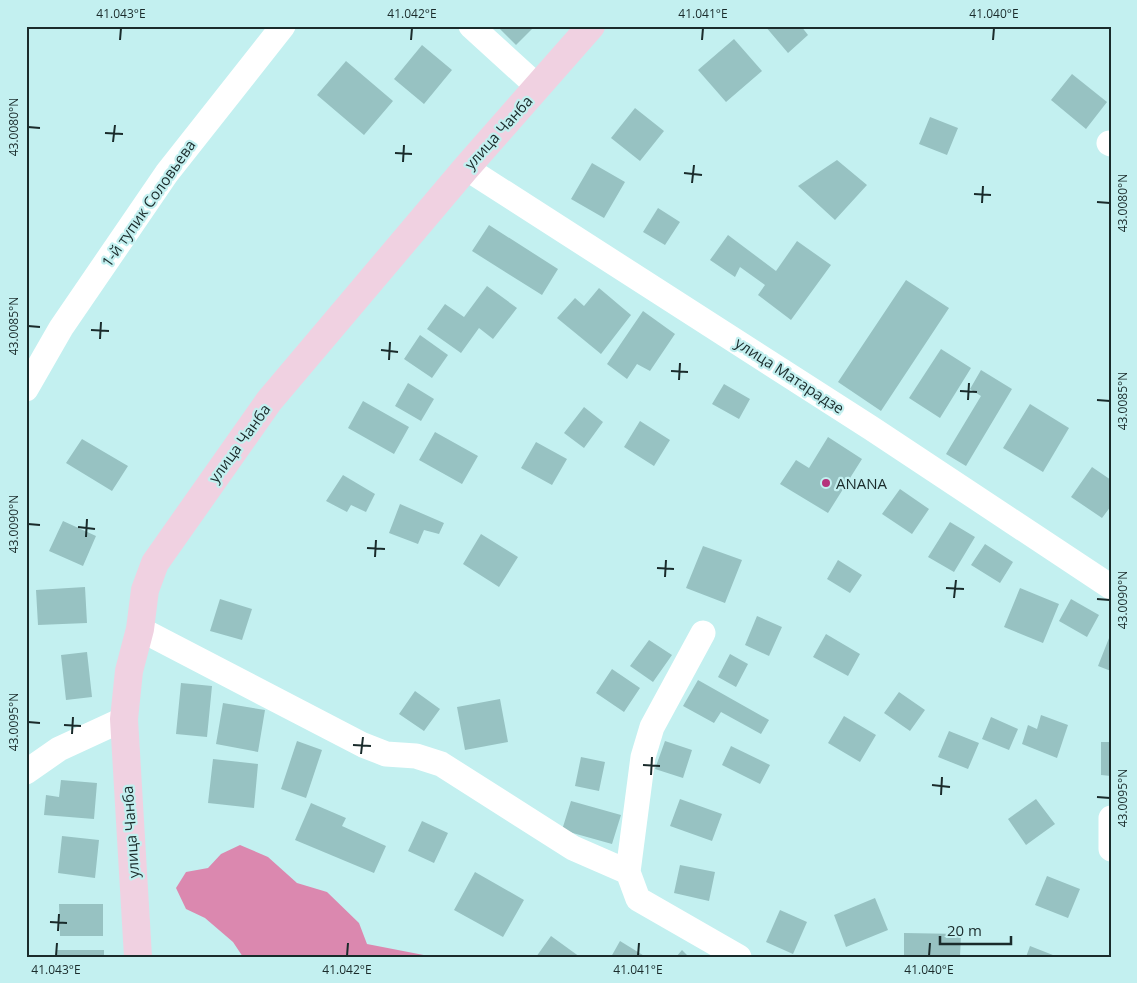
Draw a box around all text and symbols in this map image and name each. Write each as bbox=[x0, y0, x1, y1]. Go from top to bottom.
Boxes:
text: 41.043°E bbox=[96, 5, 146, 22]
text: 41.042°E bbox=[387, 5, 437, 22]
text: 41.041°E bbox=[678, 5, 728, 22]
text: 41.040°E bbox=[969, 5, 1019, 22]
street label: улица Чанба bbox=[460, 91, 536, 173]
text: 43.0080°N bbox=[5, 98, 22, 156]
street label: 1-й тупик Соловьева bbox=[97, 135, 199, 271]
text: 43.0080°N bbox=[1114, 174, 1131, 232]
text: 43.0085°N bbox=[5, 297, 22, 355]
street label: улица Матарадзе bbox=[732, 332, 848, 418]
text: 43.0085°N bbox=[1114, 372, 1131, 430]
street label: улица Чанба bbox=[204, 400, 274, 486]
place label: ANANA bbox=[836, 473, 888, 493]
marker: ANANA bbox=[820, 477, 832, 489]
text: 43.0090°N bbox=[5, 495, 22, 553]
text: 43.0090°N bbox=[1114, 571, 1131, 629]
text: 43.0095°N bbox=[5, 693, 22, 751]
text: 43.0095°N bbox=[1114, 769, 1131, 827]
street label: улица Чанба bbox=[117, 785, 143, 879]
scale bar bbox=[940, 913, 1011, 945]
text: 20 m bbox=[947, 920, 982, 940]
text: 41.043°E bbox=[31, 961, 81, 978]
text: 41.042°E bbox=[322, 961, 372, 978]
text: 41.041°E bbox=[613, 961, 663, 978]
text: 41.040°E bbox=[904, 961, 954, 978]

